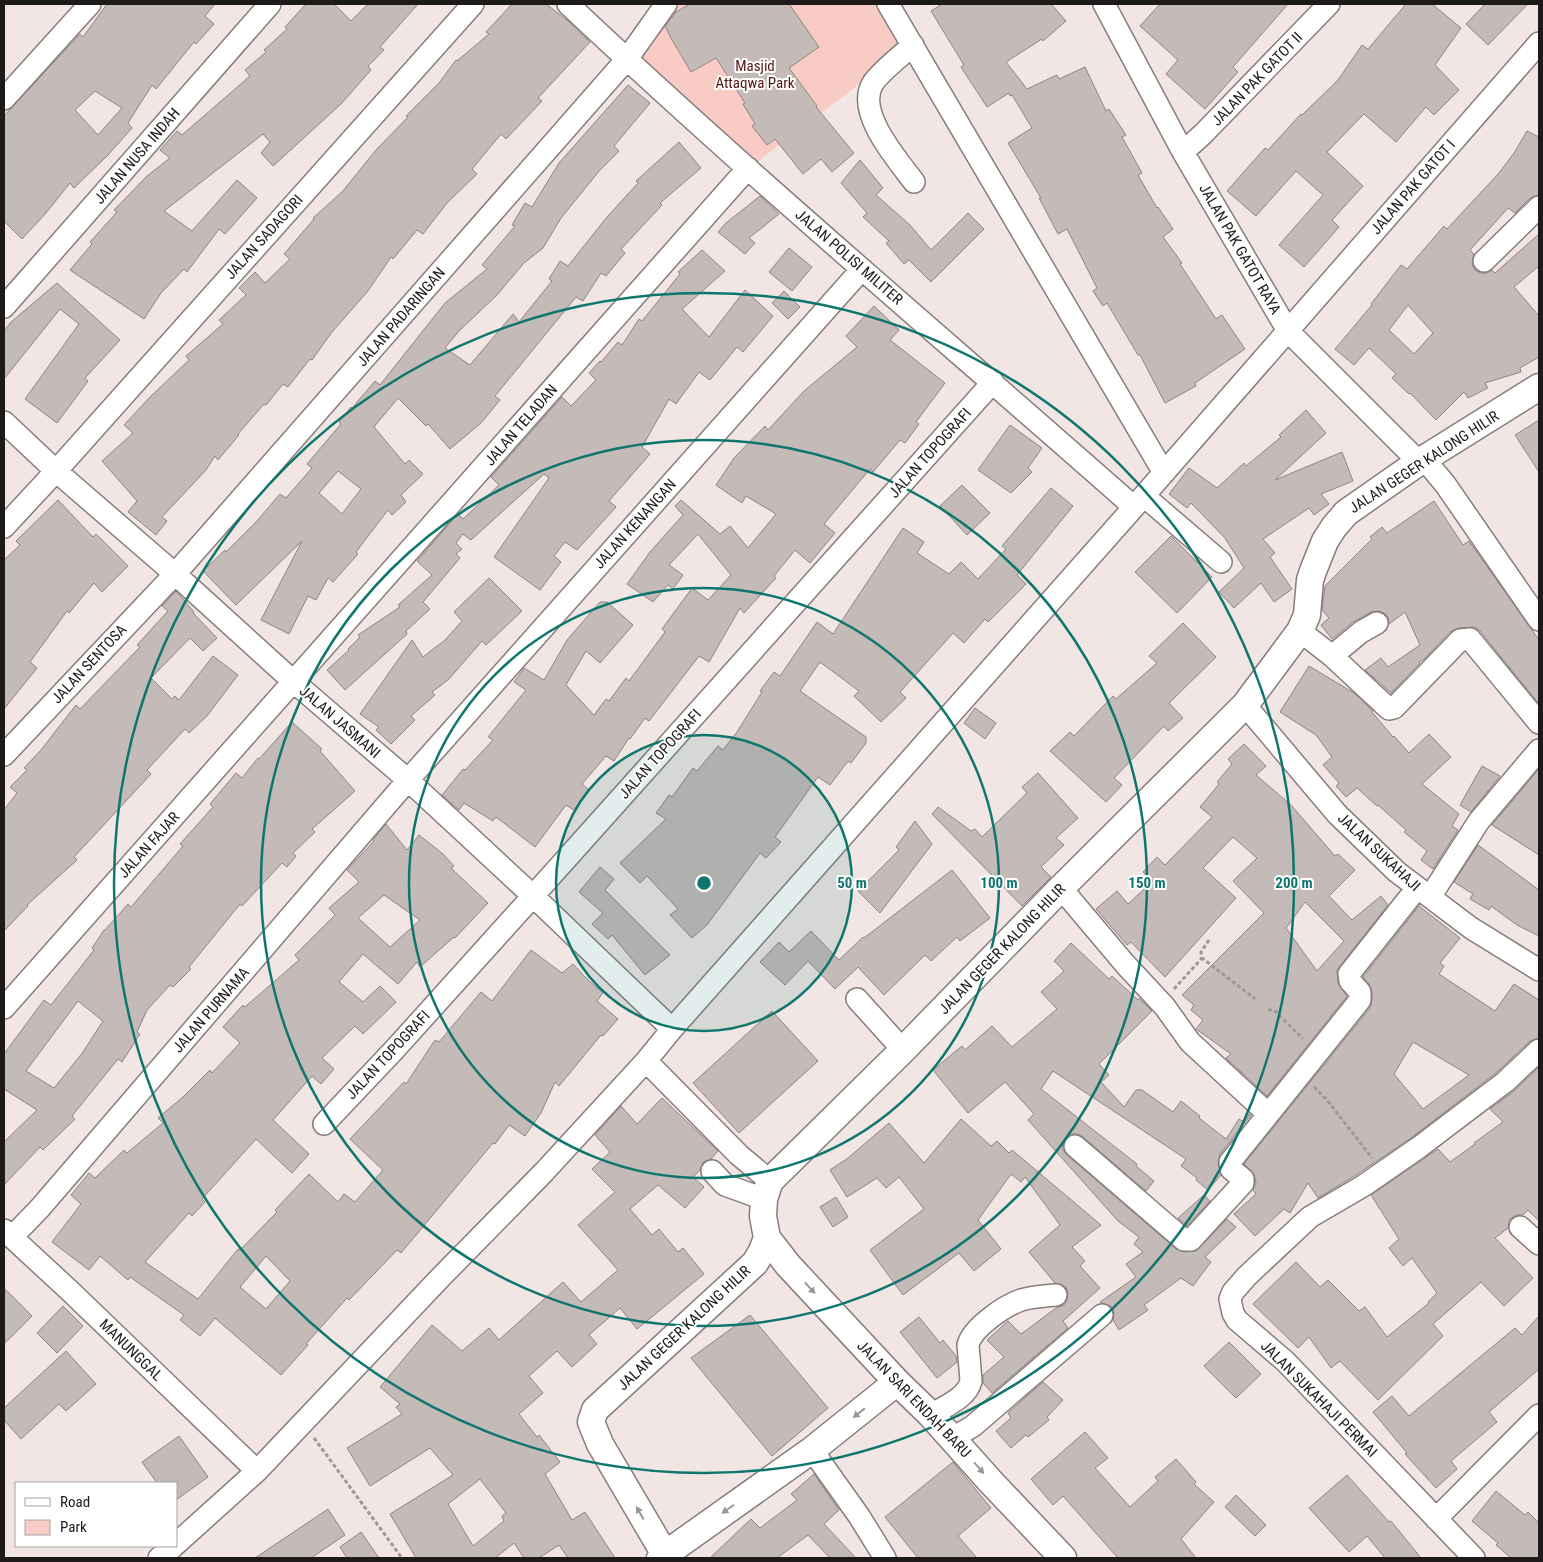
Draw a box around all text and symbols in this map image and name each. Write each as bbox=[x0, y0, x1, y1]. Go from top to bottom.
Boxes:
street label: JALAN PAK GATOT II bbox=[1208, 28, 1306, 130]
park label: Masjid Attaqwa Park bbox=[715, 57, 795, 92]
street label: JALAN NUSA INDAH bbox=[90, 104, 184, 208]
street label: JALAN PAK GATOT I bbox=[1367, 136, 1459, 238]
street label: JALAN PAK GATOT RAYA bbox=[1195, 181, 1285, 318]
street label: JALAN SADAGORI bbox=[221, 191, 307, 283]
street label: JALAN POLISI MILITER bbox=[792, 205, 906, 309]
street label: JALAN PADARINGAN bbox=[353, 264, 449, 370]
street label: JALAN TELADAN bbox=[481, 381, 561, 469]
street label: JALAN TOPOGRAFI bbox=[885, 404, 975, 502]
street label: JALAN GEGER KALONG HILIR bbox=[1346, 407, 1502, 517]
street label: JALAN KENANGAN bbox=[590, 476, 680, 572]
street label: JALAN SENTOSA bbox=[48, 620, 131, 707]
street label: JALAN JASMANI bbox=[296, 682, 384, 762]
street label: JALAN TOPOGRAFI bbox=[615, 705, 705, 803]
street label: JALAN FAJAR bbox=[115, 808, 183, 882]
street label: JALAN SUKAHAJI bbox=[1334, 809, 1424, 895]
centre of rings bbox=[695, 874, 713, 892]
text: 50 m bbox=[837, 874, 867, 892]
text: 100 m bbox=[980, 874, 1018, 892]
text: 150 m bbox=[1128, 874, 1166, 892]
text: 200 m bbox=[1275, 874, 1313, 892]
street label: JALAN GEGER KALONG HILIR bbox=[935, 880, 1069, 1018]
street label: JALAN PURNAMA bbox=[169, 963, 253, 1056]
street label: JALAN TOPOGRAFI bbox=[342, 1007, 434, 1103]
street label: JALAN GEGER KALONG HILIR bbox=[614, 1262, 754, 1394]
one-way arrow bbox=[804, 1282, 816, 1294]
street label: MANUNGGAL bbox=[96, 1316, 166, 1384]
street label: JALAN SARI ENDAH BARU bbox=[853, 1337, 975, 1461]
street label: JALAN SUKAHAJI PERMAI bbox=[1257, 1337, 1381, 1461]
one-way arrow bbox=[852, 1407, 865, 1418]
one-way arrow bbox=[973, 1462, 985, 1474]
legend bbox=[15, 1482, 178, 1547]
text: Road bbox=[60, 1493, 90, 1511]
one-way arrow bbox=[722, 1504, 735, 1515]
one-way arrow bbox=[635, 1506, 644, 1519]
text: Park bbox=[60, 1518, 87, 1536]

